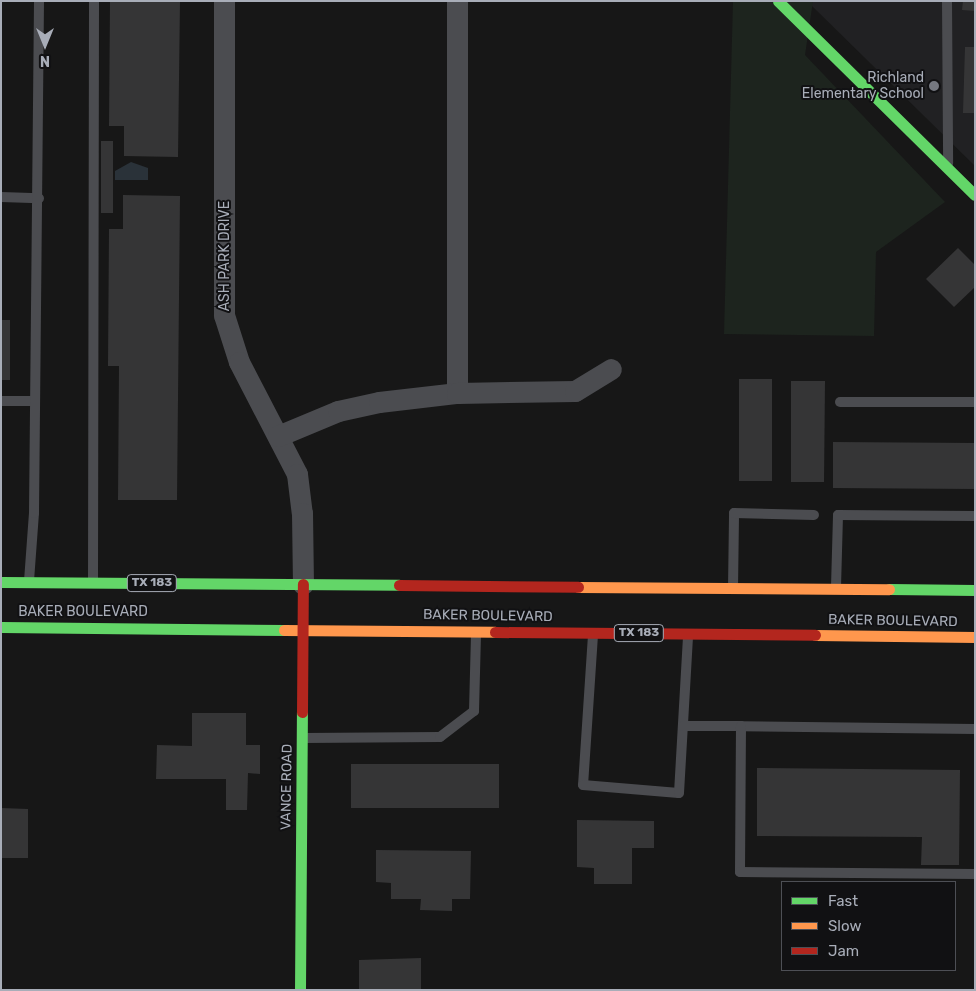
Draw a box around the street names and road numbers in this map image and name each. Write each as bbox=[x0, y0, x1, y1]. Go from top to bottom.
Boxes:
street label: ASH PARK DRIVE bbox=[217, 201, 233, 311]
road number: TX 183 bbox=[126, 574, 178, 592]
street label: BAKER BOULEVARD bbox=[18, 604, 148, 620]
street label: BAKER BOULEVARD bbox=[423, 606, 553, 626]
street label: BAKER BOULEVARD bbox=[828, 611, 958, 631]
road number: TX 183 bbox=[613, 624, 665, 642]
street label: VANCE ROAD bbox=[278, 744, 296, 830]

